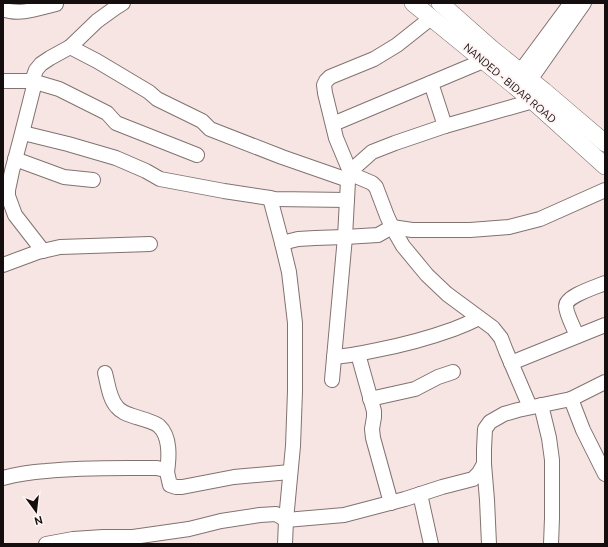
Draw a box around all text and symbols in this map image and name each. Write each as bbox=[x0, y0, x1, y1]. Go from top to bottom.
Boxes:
street label: NANDED - BIDAR ROAD bbox=[461, 41, 559, 125]
north arrow bbox=[16, 491, 56, 531]
text: N bbox=[33, 514, 44, 528]

